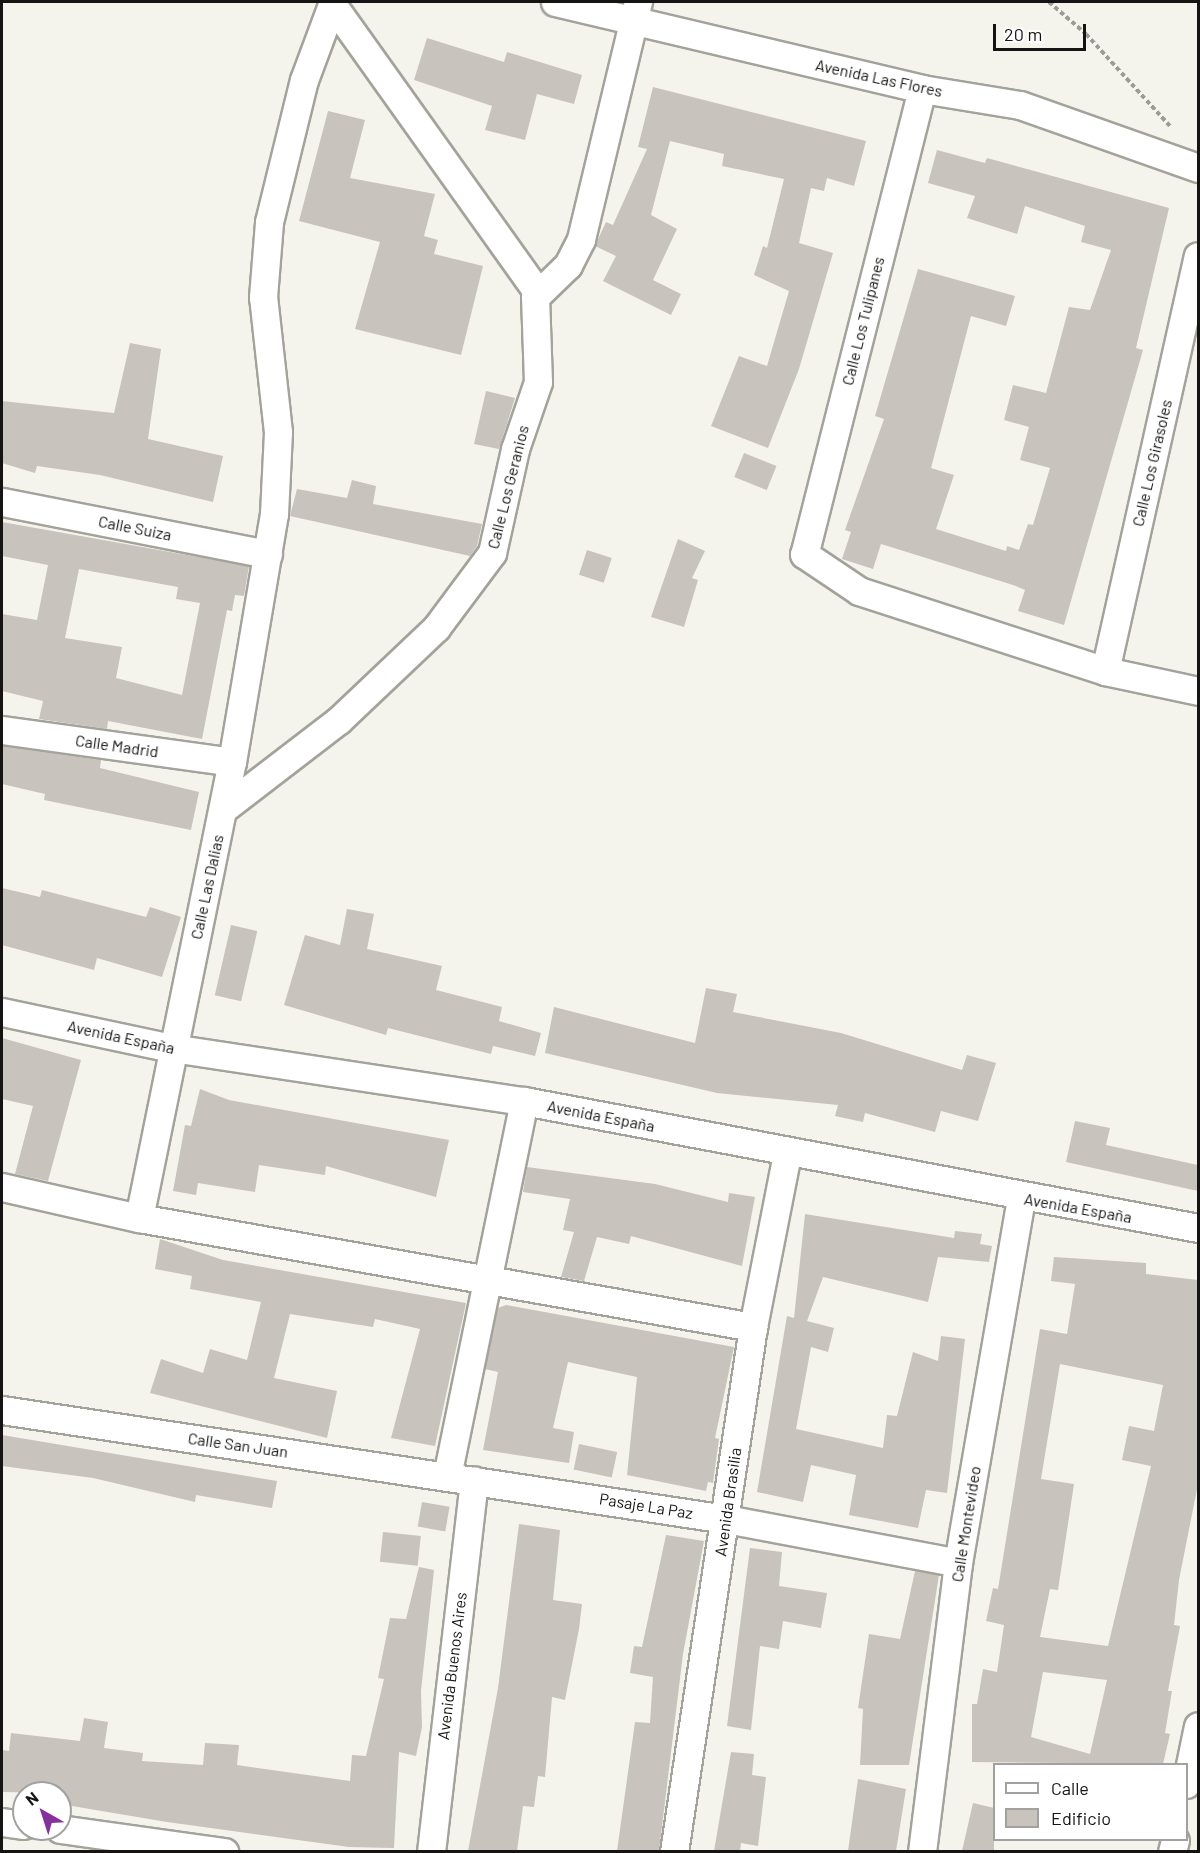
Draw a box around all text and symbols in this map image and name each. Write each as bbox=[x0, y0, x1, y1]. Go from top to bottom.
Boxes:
scale bar bbox=[996, 12, 1089, 50]
text: 20 m bbox=[1004, 23, 1042, 45]
street label: Avenida Las Flores bbox=[814, 55, 944, 101]
street label: Calle Los Tulipanes bbox=[838, 255, 888, 387]
street label: Calle Los Girasoles bbox=[1128, 398, 1176, 528]
street label: Calle Los Geranios bbox=[483, 423, 533, 551]
street label: Calle Suiza bbox=[97, 512, 173, 544]
street label: Calle Madrid bbox=[74, 731, 160, 761]
street label: Calle Las Dalias bbox=[187, 833, 227, 941]
street label: Avenida España bbox=[66, 1016, 176, 1058]
street label: Avenida España bbox=[546, 1096, 656, 1136]
street label: Avenida España bbox=[1023, 1189, 1133, 1227]
street label: Calle San Juan bbox=[187, 1428, 289, 1462]
street label: Avenida Brasilia bbox=[711, 1446, 745, 1558]
street label: Calle Montevideo bbox=[947, 1465, 985, 1583]
street label: Pasaje La Paz bbox=[598, 1489, 694, 1523]
street label: Avenida Buenos Aires bbox=[433, 1591, 471, 1741]
legend bbox=[993, 1763, 1188, 1841]
text: Calle bbox=[1051, 1777, 1089, 1799]
north arrow bbox=[12, 1781, 72, 1841]
text: N bbox=[21, 1787, 42, 1809]
text: Edificio bbox=[1051, 1807, 1111, 1829]

